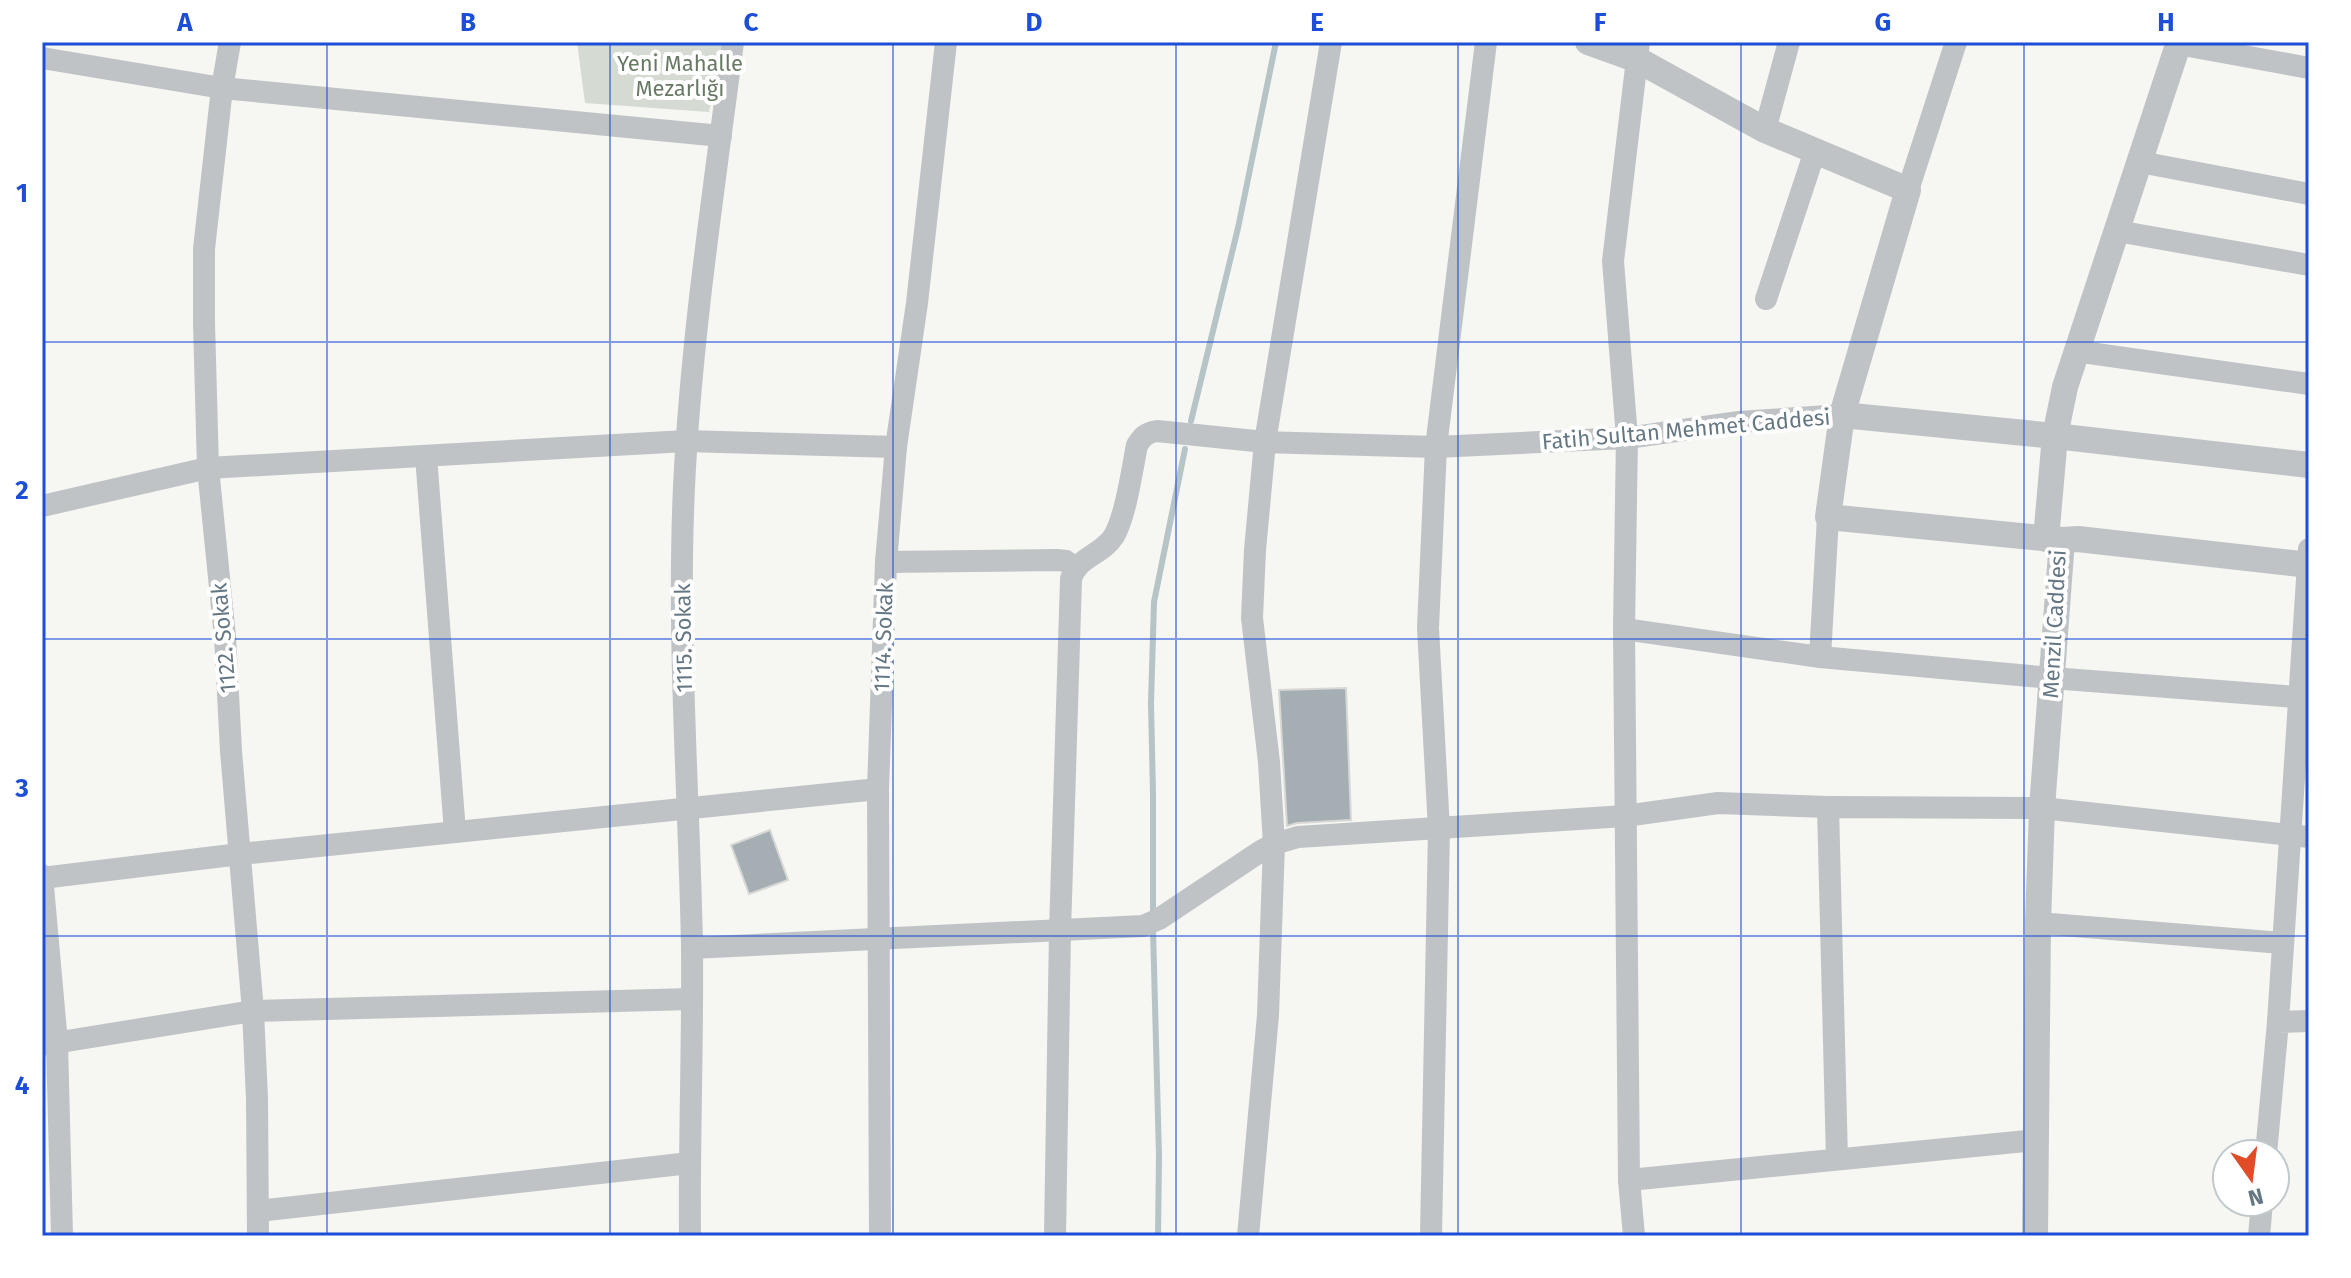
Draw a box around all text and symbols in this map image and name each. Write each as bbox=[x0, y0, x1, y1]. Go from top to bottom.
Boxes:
text: A bbox=[176, 7, 193, 38]
text: B bbox=[460, 7, 476, 38]
text: C bbox=[744, 7, 759, 38]
text: D bbox=[1026, 7, 1043, 38]
text: E bbox=[1310, 7, 1324, 38]
text: F bbox=[1594, 7, 1607, 38]
text: G bbox=[1875, 7, 1891, 38]
text: H bbox=[2157, 7, 2175, 38]
park label: Yeni Mahalle Mezarlığı bbox=[617, 50, 743, 102]
text: 1 bbox=[16, 178, 28, 209]
street label: Fatih Sultan Mehmet Caddesi bbox=[1541, 403, 1831, 456]
text: 2 bbox=[15, 475, 29, 506]
street label: Menzil Caddesi bbox=[2037, 549, 2072, 699]
street label: 1122. Sokak bbox=[205, 581, 242, 694]
street label: 1114. Sokak bbox=[868, 581, 899, 692]
street label: 1115. Sokak bbox=[669, 582, 698, 693]
text: 3 bbox=[14, 773, 29, 804]
text: 4 bbox=[15, 1070, 30, 1101]
north arrow bbox=[2211, 1138, 2291, 1218]
text: N bbox=[2245, 1182, 2266, 1212]

